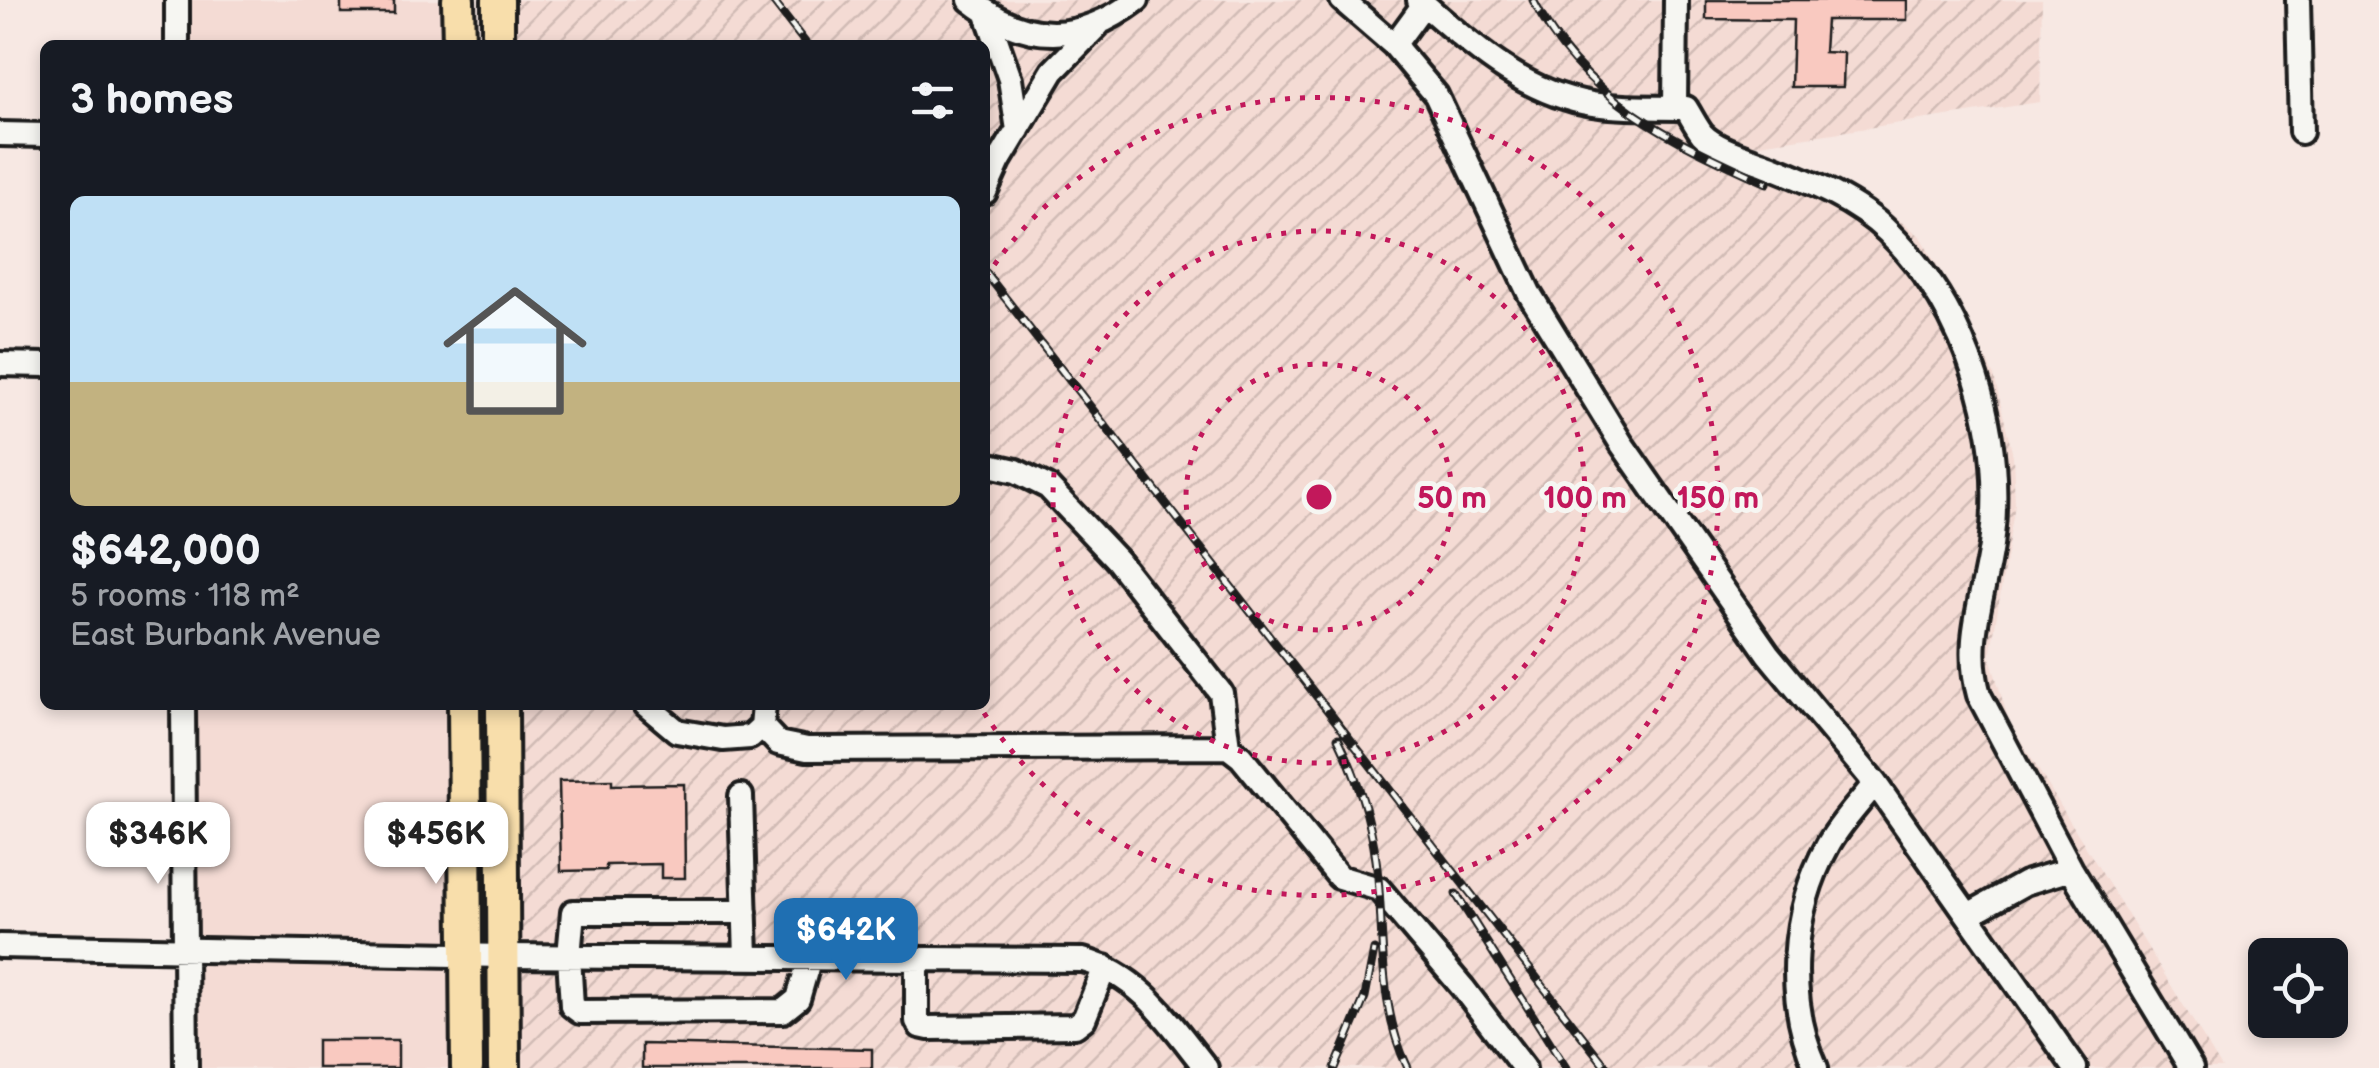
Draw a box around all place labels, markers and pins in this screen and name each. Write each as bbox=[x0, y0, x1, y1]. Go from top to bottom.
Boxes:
centre of rings bbox=[1301, 479, 1337, 515]
pin: $346K bbox=[88, 802, 228, 887]
pin: $456K bbox=[366, 802, 506, 887]
pin: $642K bbox=[776, 898, 916, 983]

